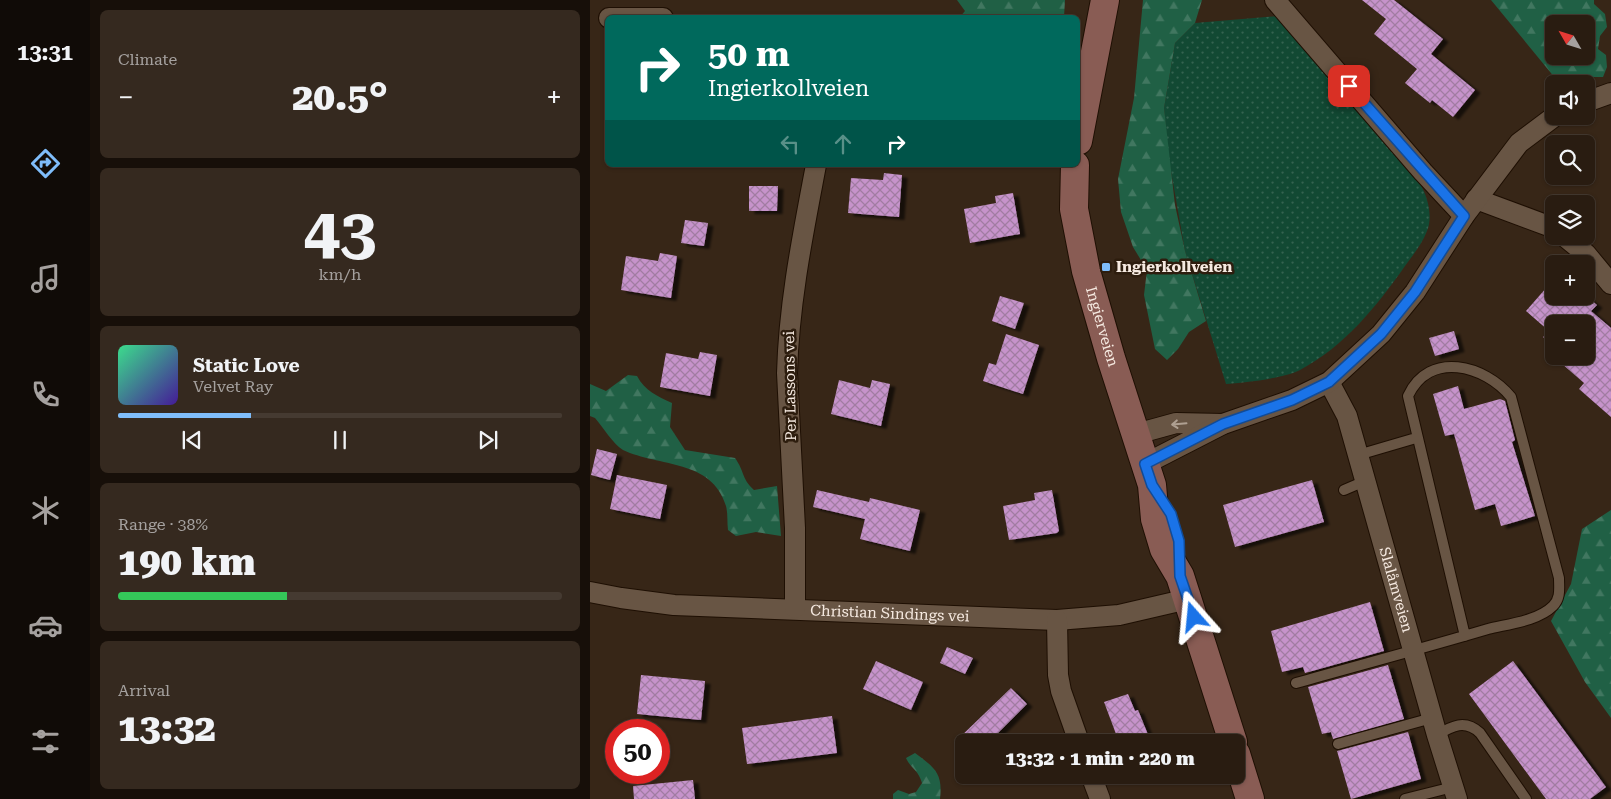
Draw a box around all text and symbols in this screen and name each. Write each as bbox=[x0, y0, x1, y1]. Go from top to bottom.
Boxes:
north arrow bbox=[1545, 15, 1595, 65]
map controls bbox=[1545, 15, 1595, 365]
text: 50 m bbox=[708, 34, 790, 75]
icon: right bbox=[625, 35, 690, 100]
text: 13:31 bbox=[17, 40, 73, 65]
text: Climate bbox=[118, 50, 177, 69]
pin bbox=[1328, 65, 1370, 107]
icon: arrive bbox=[1335, 72, 1363, 100]
text: 20.5° bbox=[292, 75, 388, 119]
button: sound bbox=[1545, 75, 1595, 125]
text: Ingierkollveien bbox=[708, 76, 869, 101]
text: − bbox=[118, 81, 134, 114]
text: + bbox=[546, 81, 562, 114]
icon: left bbox=[776, 130, 804, 158]
icon: ahead bbox=[829, 130, 857, 158]
icon: right bbox=[882, 130, 910, 158]
button: search bbox=[1545, 135, 1595, 185]
icon: directions bbox=[28, 146, 63, 181]
text: 43 bbox=[304, 194, 376, 270]
button: layers bbox=[1545, 195, 1595, 245]
button: + bbox=[1545, 255, 1595, 305]
place label: Ingierkollveien bbox=[1116, 258, 1232, 276]
icon: music bbox=[28, 261, 63, 296]
marker: Ingierkollveien bbox=[1100, 261, 1112, 273]
text: km/h bbox=[319, 265, 361, 284]
street label: Ingierveien bbox=[1082, 284, 1122, 369]
button: − bbox=[1545, 315, 1595, 365]
street label: Per Lassons vei bbox=[780, 330, 800, 441]
text: Static Love bbox=[193, 354, 300, 377]
icon: phone bbox=[28, 377, 63, 412]
text: Velvet Ray bbox=[193, 377, 273, 396]
one-way arrow bbox=[1171, 419, 1187, 428]
icon: previous bbox=[178, 426, 206, 454]
icon: pause bbox=[326, 426, 354, 454]
icon: next bbox=[474, 426, 502, 454]
icon: climate bbox=[28, 493, 63, 528]
text: Range · 38% bbox=[118, 515, 208, 534]
text: 190 km bbox=[118, 540, 256, 584]
street label: Slalåmveien bbox=[1375, 545, 1417, 635]
position arrow bbox=[1167, 590, 1219, 642]
street label: Christian Sindings vei bbox=[810, 601, 970, 626]
icon: car bbox=[28, 608, 63, 643]
text: Arrival bbox=[118, 681, 170, 700]
text: 13:32 bbox=[118, 706, 216, 750]
speed limit sign: 50 bbox=[605, 719, 670, 784]
icon: filters bbox=[28, 724, 63, 759]
text: 13:32 · 1 min · 220 m bbox=[1005, 747, 1195, 770]

